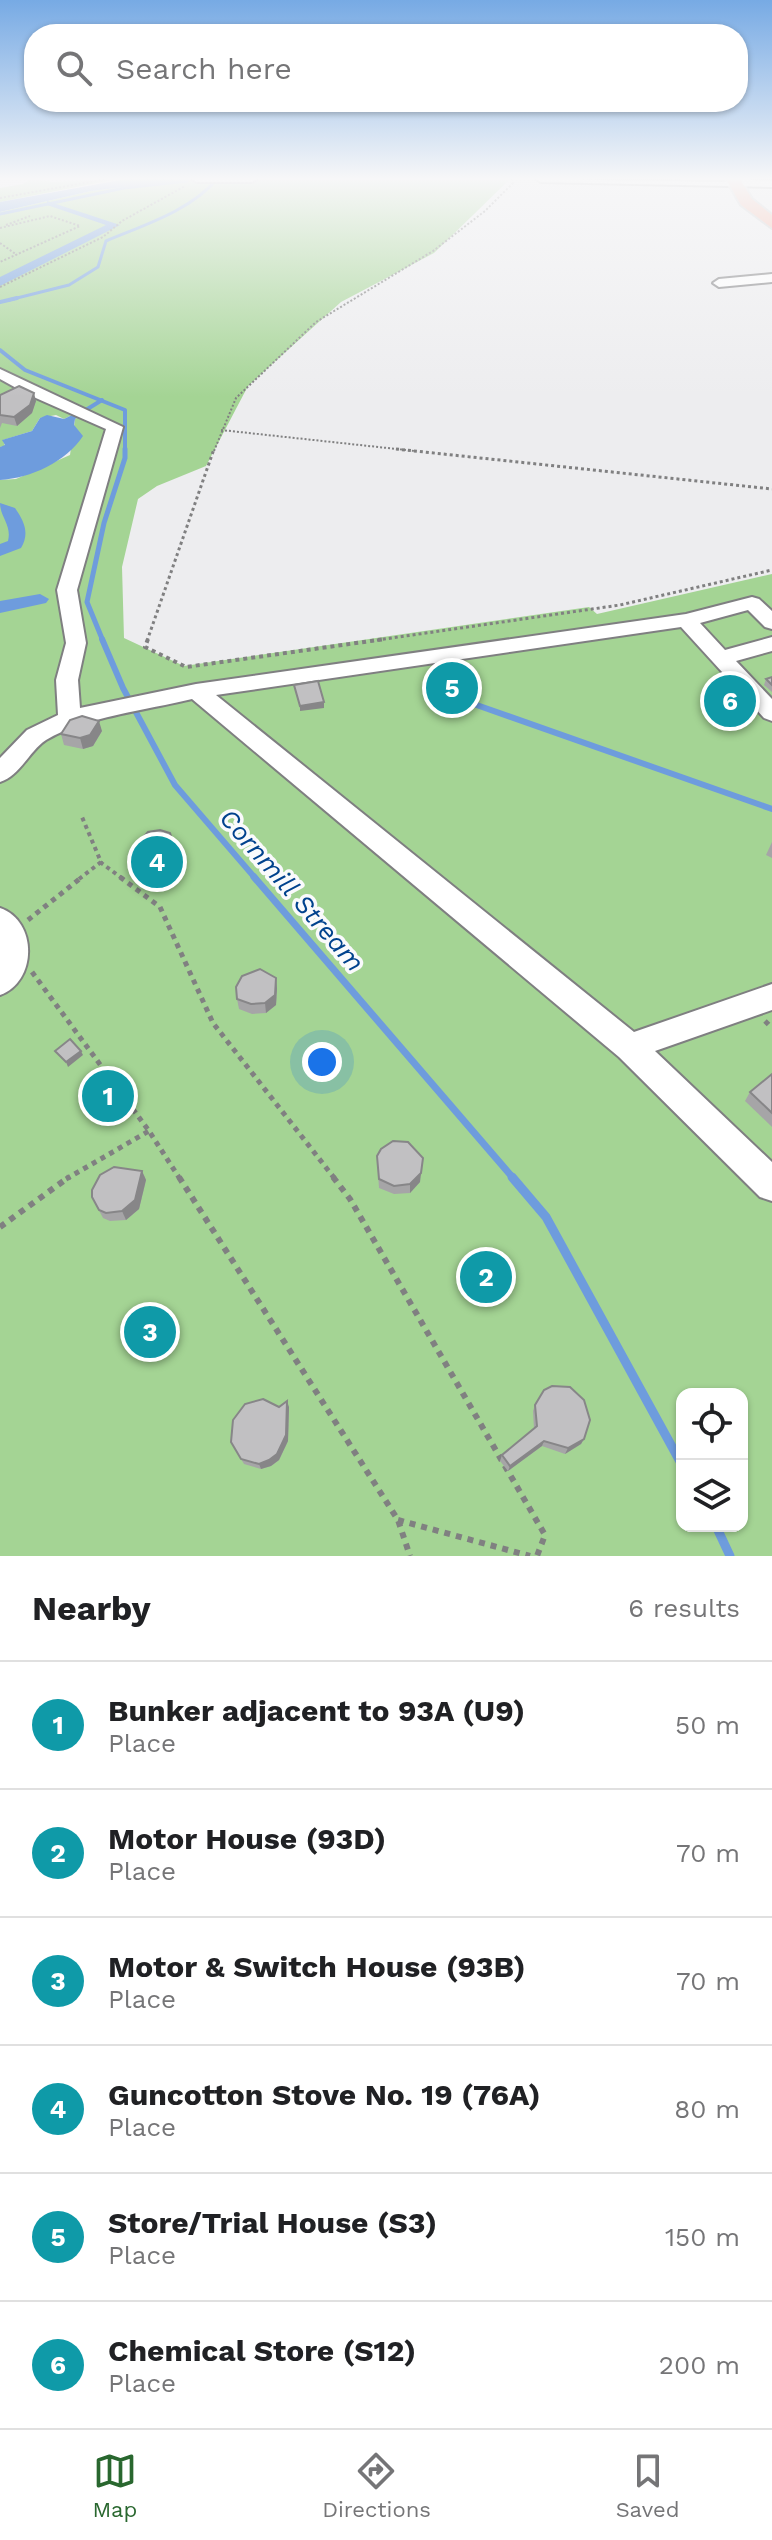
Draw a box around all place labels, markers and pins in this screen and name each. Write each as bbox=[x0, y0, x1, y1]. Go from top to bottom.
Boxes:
pin: 5 bbox=[426, 658, 478, 718]
pin: 6 bbox=[704, 671, 756, 731]
pin: 4 bbox=[131, 832, 183, 892]
pin: 1 bbox=[82, 1066, 134, 1126]
pin: 2 bbox=[460, 1247, 512, 1307]
pin: 3 bbox=[124, 1302, 176, 1362]

